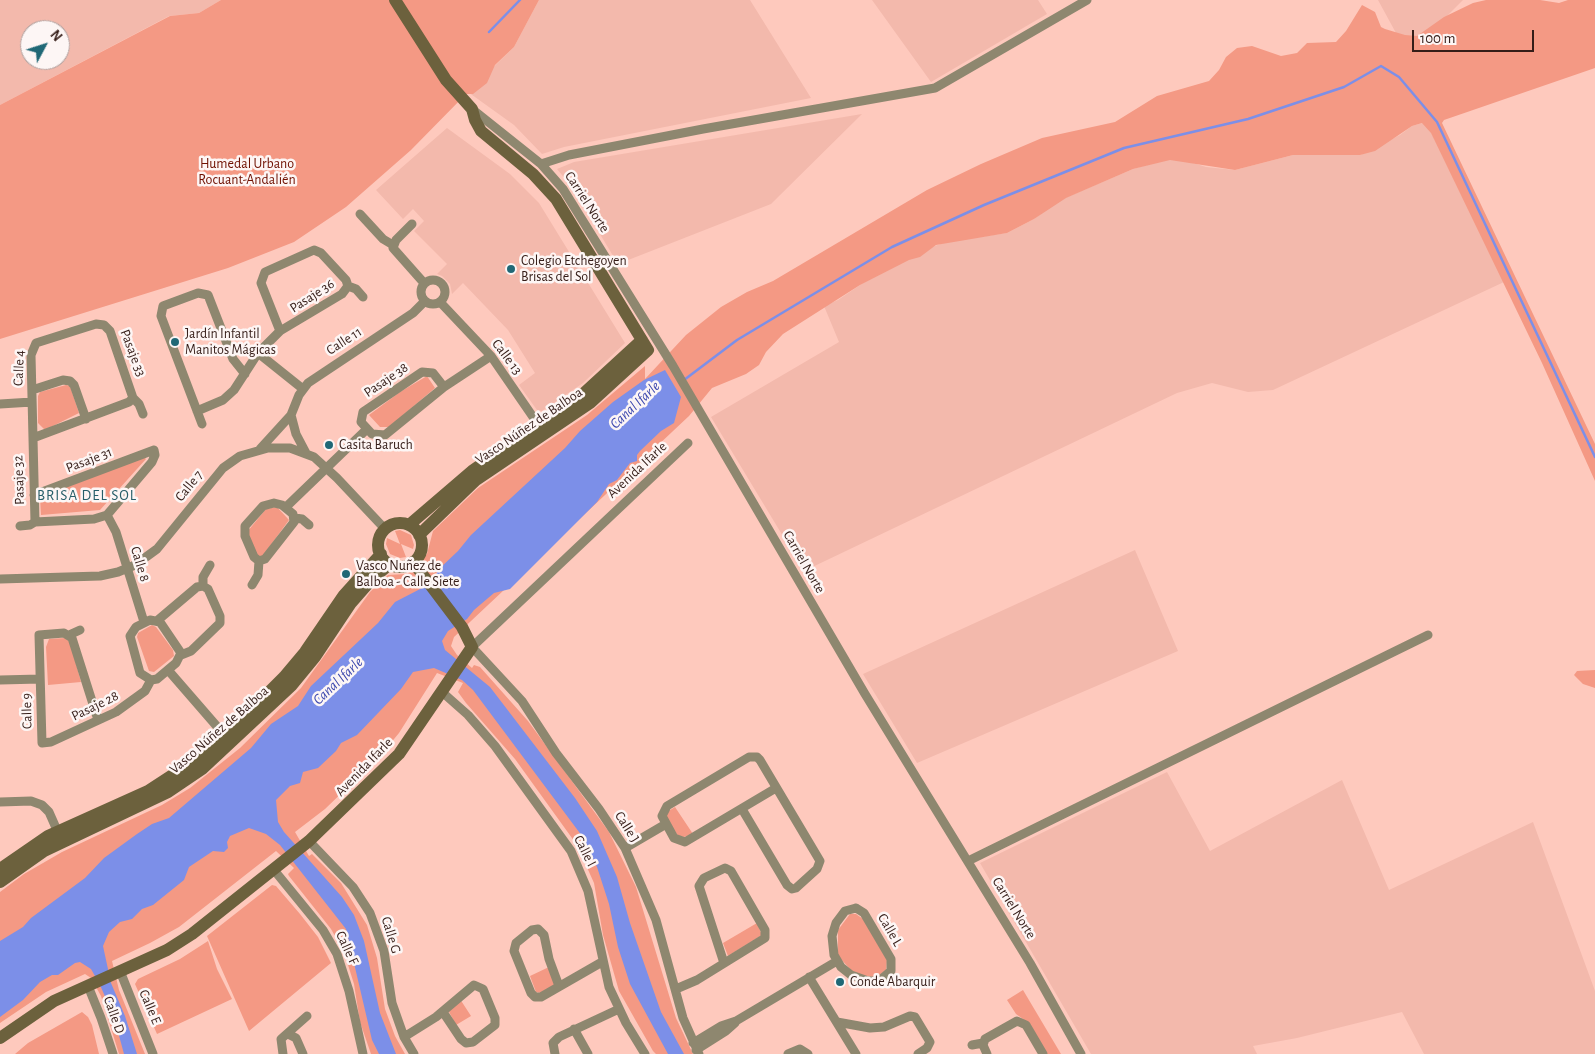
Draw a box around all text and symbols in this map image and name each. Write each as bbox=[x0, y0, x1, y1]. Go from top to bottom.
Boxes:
north arrow bbox=[20, 20, 70, 70]
scale bar bbox=[1415, 20, 1538, 52]
text: N bbox=[47, 28, 64, 44]
text: 100 m bbox=[1420, 31, 1455, 46]
park label: Humedal Urbano Rocuant-Andalién bbox=[198, 156, 296, 188]
street label: Carriel Norte bbox=[561, 168, 613, 236]
place label: Colegio Etchegoyen Brisas del Sol bbox=[521, 253, 627, 286]
marker: Colegio Etchegoyen Brisas del Sol bbox=[505, 263, 517, 275]
street label: Pasaje 36 bbox=[287, 275, 337, 317]
street label: Calle 11 bbox=[323, 323, 365, 359]
place label: Jardín Infantil Manitos Mágicas bbox=[185, 326, 276, 358]
street label: Pasaje 33 bbox=[116, 327, 150, 379]
marker: Jardín Infantil Manitos Mágicas bbox=[169, 336, 181, 348]
street label: Calle 13 bbox=[488, 336, 526, 378]
street label: Calle 4 bbox=[10, 350, 28, 386]
street label: Pasaje 38 bbox=[361, 359, 411, 401]
water label: Canal Ifarle bbox=[606, 377, 664, 433]
street label: Vasco Núñez de Balboa bbox=[472, 384, 586, 468]
place label: Casita Baruch bbox=[339, 437, 413, 453]
street label: Avenida Ifarle bbox=[604, 438, 670, 502]
marker: Casita Baruch bbox=[323, 439, 335, 451]
street label: Pasaje 31 bbox=[64, 444, 114, 476]
street label: Pasaje 32 bbox=[10, 455, 28, 505]
street label: Calle 7 bbox=[171, 467, 207, 505]
district label: BRISA DEL SOL bbox=[35, 486, 139, 504]
street label: Carriel Norte bbox=[779, 528, 829, 596]
street label: Calle 8 bbox=[127, 544, 153, 584]
place label: Vasco Nuñez de Balboa - Calle Siete bbox=[356, 558, 460, 590]
marker: Vasco Nuñez de Balboa - Calle Siete bbox=[340, 568, 352, 580]
water label: Canal Ifarle bbox=[309, 653, 367, 709]
street label: Vasco Núñez de Balboa bbox=[166, 682, 272, 778]
street label: Pasaje 28 bbox=[69, 687, 121, 725]
street label: Calle 9 bbox=[18, 693, 36, 729]
street label: Avenida Ifarle bbox=[332, 734, 396, 800]
street label: Calle J bbox=[611, 808, 643, 846]
street label: Calle I bbox=[570, 832, 600, 870]
street label: Carriel Norte bbox=[988, 874, 1040, 942]
street label: Calle L bbox=[874, 911, 906, 949]
street label: Calle G bbox=[377, 914, 405, 956]
street label: Calle F bbox=[332, 928, 362, 968]
place label: Conde Abarquir bbox=[850, 974, 935, 990]
marker: Conde Abarquir bbox=[834, 976, 846, 988]
street label: Calle E bbox=[135, 987, 165, 1027]
street label: Calle D bbox=[100, 994, 128, 1036]

